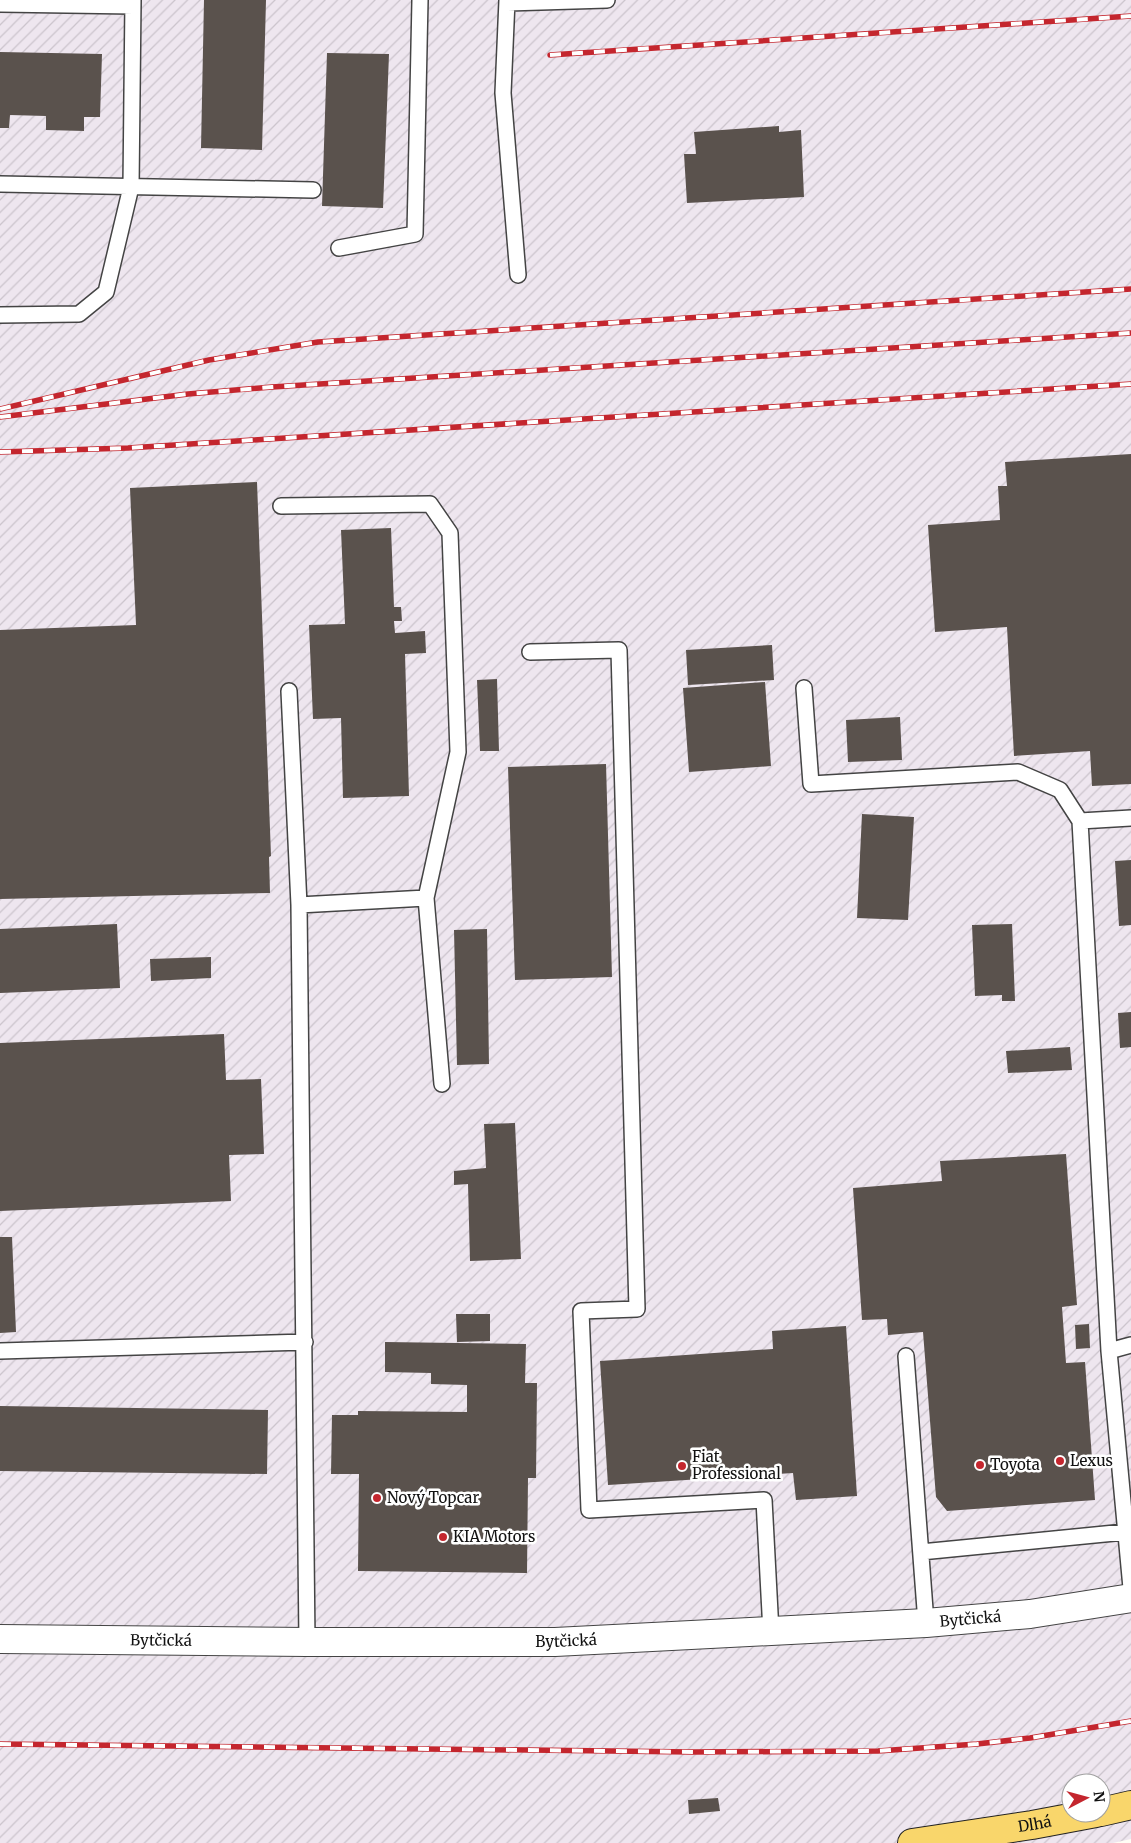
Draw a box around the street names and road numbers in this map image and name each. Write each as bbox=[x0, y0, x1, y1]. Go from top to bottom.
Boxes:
street label: Bytčická bbox=[939, 1607, 1002, 1631]
street label: Bytčická bbox=[130, 1630, 192, 1650]
street label: Bytčická bbox=[535, 1630, 597, 1651]
street label: Dlhá bbox=[1016, 1812, 1053, 1836]

